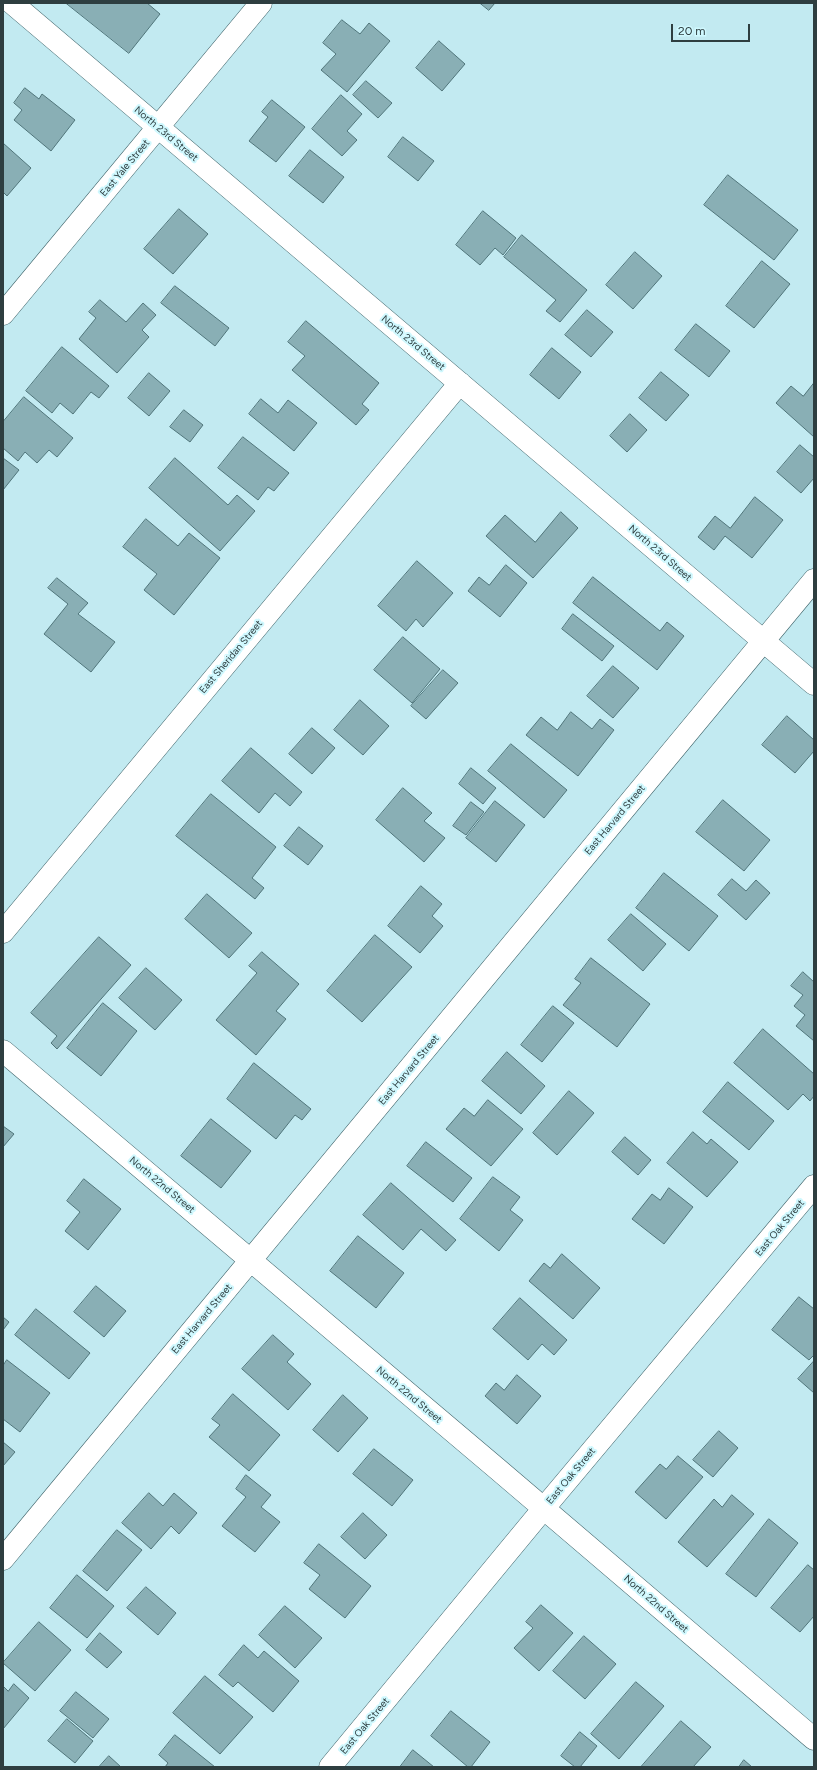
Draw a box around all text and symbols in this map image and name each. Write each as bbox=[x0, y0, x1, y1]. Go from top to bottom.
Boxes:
scale bar bbox=[673, 16, 752, 42]
text: 20 m bbox=[678, 24, 706, 38]
street label: North 23rd Street bbox=[132, 104, 200, 164]
street label: East Yale Street bbox=[98, 137, 152, 199]
street label: North 23rd Street bbox=[379, 313, 447, 373]
street label: North 23rd Street bbox=[626, 522, 694, 584]
street label: East Sheridan Street bbox=[197, 618, 265, 696]
street label: East Harvard Street bbox=[582, 783, 648, 857]
street label: East Harvard Street bbox=[376, 1033, 442, 1107]
street label: North 22nd Street bbox=[127, 1154, 197, 1216]
street label: East Oak Street bbox=[753, 1197, 807, 1259]
street label: East Harvard Street bbox=[169, 1282, 235, 1356]
street label: North 22nd Street bbox=[374, 1364, 444, 1426]
street label: East Oak Street bbox=[544, 1445, 598, 1507]
street label: North 22nd Street bbox=[621, 1573, 691, 1635]
street label: East Oak Street bbox=[338, 1695, 392, 1757]

